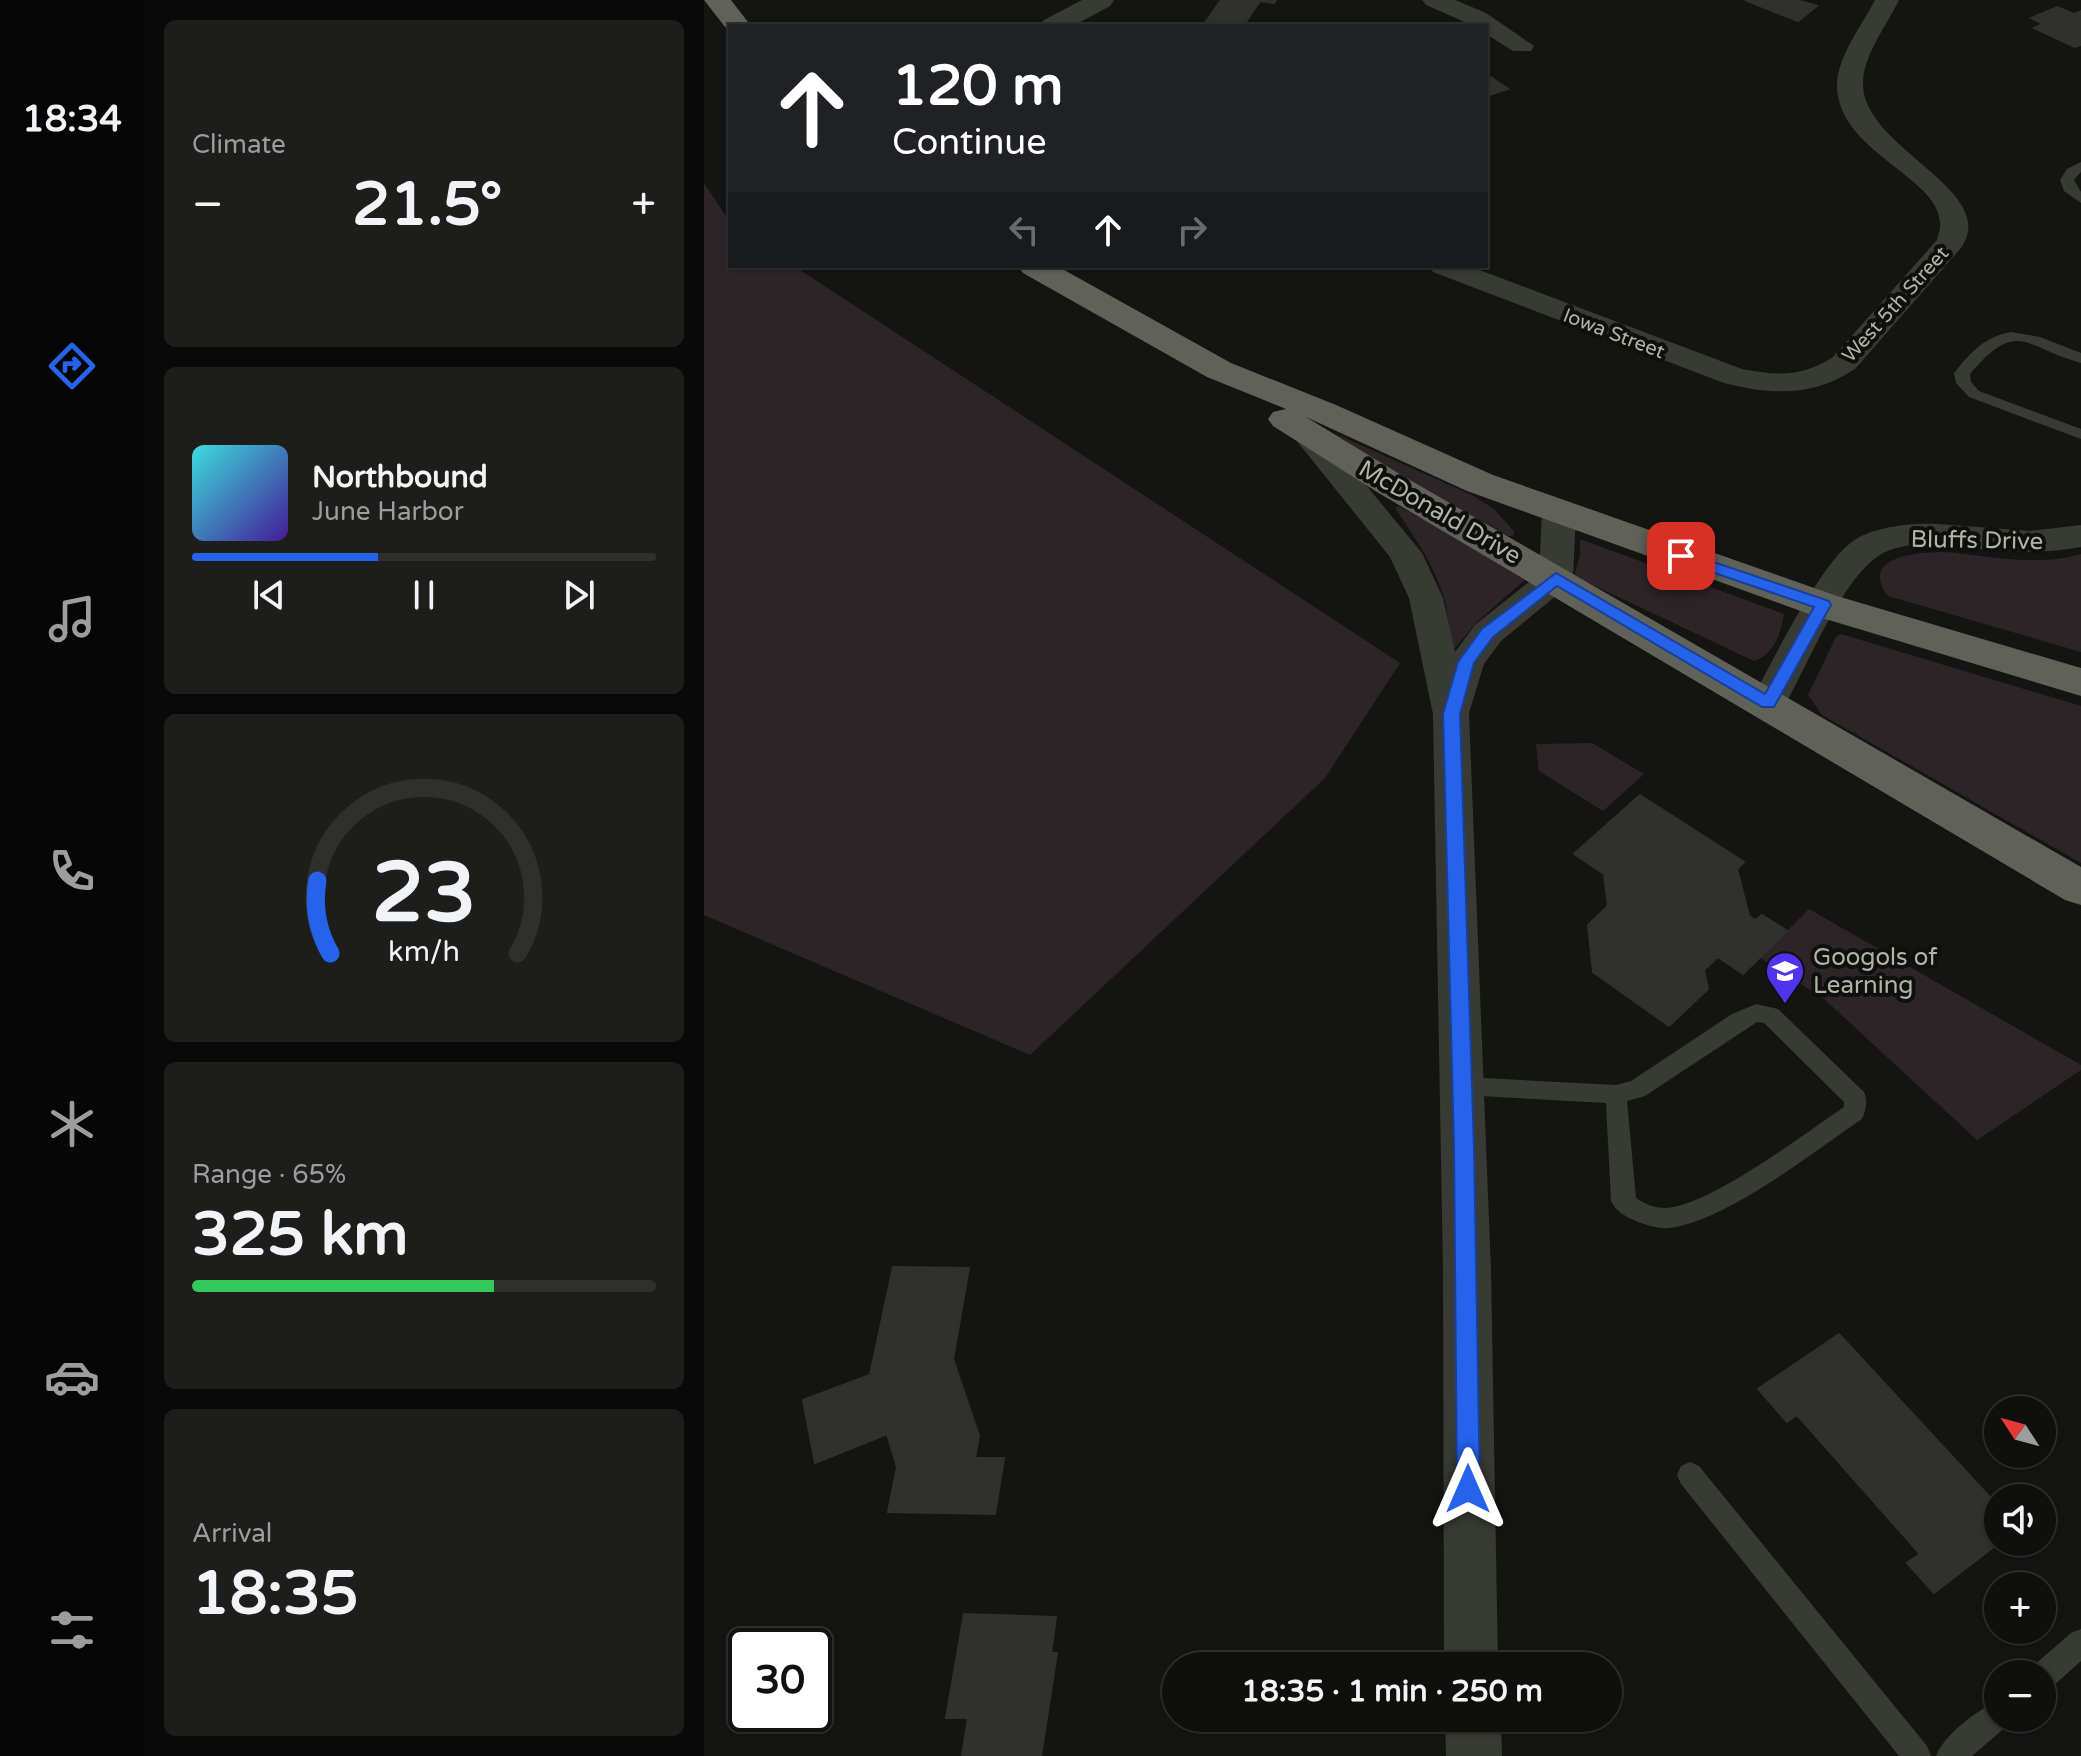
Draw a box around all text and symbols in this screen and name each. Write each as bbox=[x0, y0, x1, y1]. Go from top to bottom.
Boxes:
text: 120 m bbox=[892, 53, 1063, 120]
icon: ahead bbox=[760, 56, 864, 160]
text: 18:34 bbox=[22, 98, 122, 141]
text: Continue bbox=[892, 121, 1047, 164]
text: Climate bbox=[192, 129, 286, 160]
text: 21.5° bbox=[352, 169, 502, 241]
text: − bbox=[192, 179, 223, 232]
text: + bbox=[631, 179, 656, 232]
icon: left bbox=[1002, 208, 1046, 252]
icon: ahead bbox=[1086, 208, 1130, 252]
icon: right bbox=[1170, 208, 1214, 252]
street label: West 5th Street bbox=[1837, 241, 1954, 368]
street label: Iowa Street bbox=[1560, 304, 1668, 364]
icon: directions bbox=[44, 338, 100, 394]
street label: McDonald Drive bbox=[1354, 454, 1526, 571]
text: Northbound bbox=[312, 459, 488, 496]
text: June Harbor bbox=[312, 496, 464, 527]
pin bbox=[1647, 522, 1715, 590]
street label: Bluffs Drive bbox=[1910, 525, 2043, 556]
icon: arrive bbox=[1659, 534, 1703, 578]
icon: previous bbox=[247, 573, 291, 617]
icon: pause bbox=[402, 573, 446, 617]
icon: next bbox=[557, 573, 601, 617]
icon: music bbox=[44, 591, 100, 647]
icon: phone bbox=[44, 843, 100, 899]
text: 23 bbox=[372, 844, 476, 944]
text: km/h bbox=[388, 935, 460, 969]
place label: Googols of Learning bbox=[1813, 943, 1938, 1000]
school or university icon: Googols of Learning bbox=[1764, 950, 1806, 1005]
icon: climate bbox=[44, 1096, 100, 1152]
text: Range · 65% bbox=[192, 1159, 346, 1190]
text: 325 km bbox=[192, 1199, 408, 1271]
icon: car bbox=[44, 1349, 100, 1405]
north arrow bbox=[1984, 1396, 2056, 1468]
map controls bbox=[1984, 1396, 2056, 1732]
position arrow bbox=[1426, 1447, 1510, 1531]
button: sound bbox=[1984, 1484, 2056, 1556]
text: Arrival bbox=[192, 1518, 272, 1549]
text: 18:35 bbox=[192, 1558, 358, 1630]
button: + bbox=[1984, 1572, 2056, 1644]
icon: filters bbox=[44, 1602, 100, 1658]
speed limit sign: 30 bbox=[728, 1628, 832, 1732]
button: − bbox=[1984, 1660, 2056, 1732]
text: 18:35 · 1 min · 250 m bbox=[1241, 1673, 1543, 1710]

